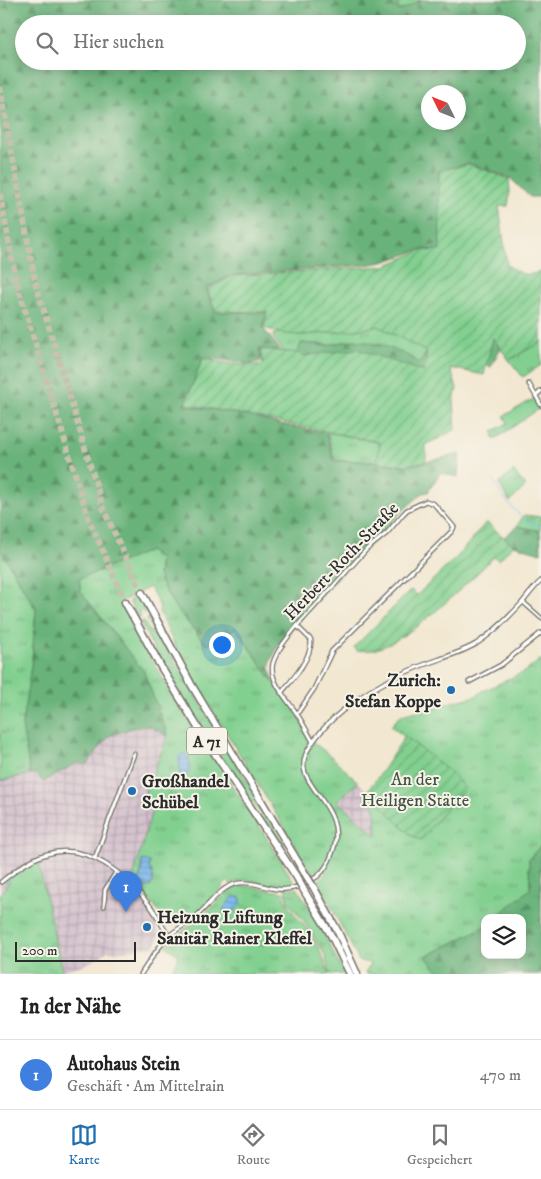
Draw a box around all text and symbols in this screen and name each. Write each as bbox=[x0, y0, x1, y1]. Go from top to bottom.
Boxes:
search box bbox=[15, 15, 526, 70]
icon: search bbox=[33, 29, 61, 57]
text: Hier suchen bbox=[73, 31, 164, 54]
north arrow bbox=[421, 85, 466, 130]
street label: Herbert-Roth-Straße bbox=[280, 498, 404, 625]
your location bbox=[209, 632, 235, 658]
place label: Zurich: Stefan Koppe bbox=[345, 670, 442, 713]
marker: Zurich: Stefan Koppe bbox=[445, 684, 457, 696]
road number: A 71 bbox=[187, 728, 227, 754]
park label: An der Heiligen Stätte bbox=[361, 769, 469, 812]
place label: Großhandel Schübel bbox=[142, 771, 230, 814]
marker: Großhandel Schübel bbox=[126, 785, 138, 797]
pin: 1 bbox=[110, 871, 142, 912]
place label: Heizung Lüftung Sanitär Rainer Kleffel bbox=[157, 907, 313, 950]
map controls bbox=[481, 914, 526, 959]
button: layers bbox=[481, 914, 526, 959]
marker: Heizung Lüftung Sanitär Rainer Kleffel bbox=[141, 921, 153, 933]
scale bar bbox=[15, 939, 136, 962]
text: 200 m bbox=[22, 942, 57, 960]
text: In der Nähe bbox=[20, 994, 121, 1020]
text: Autohaus Stein bbox=[67, 1053, 180, 1076]
text: 1 bbox=[33, 1065, 39, 1085]
text: 470 m bbox=[480, 1065, 521, 1085]
text: Geschäft · Am Mittelrain bbox=[67, 1076, 224, 1096]
tab: Karte bbox=[69, 1121, 100, 1169]
tab: Route bbox=[237, 1121, 270, 1169]
tab: Gespeichert bbox=[407, 1121, 472, 1169]

